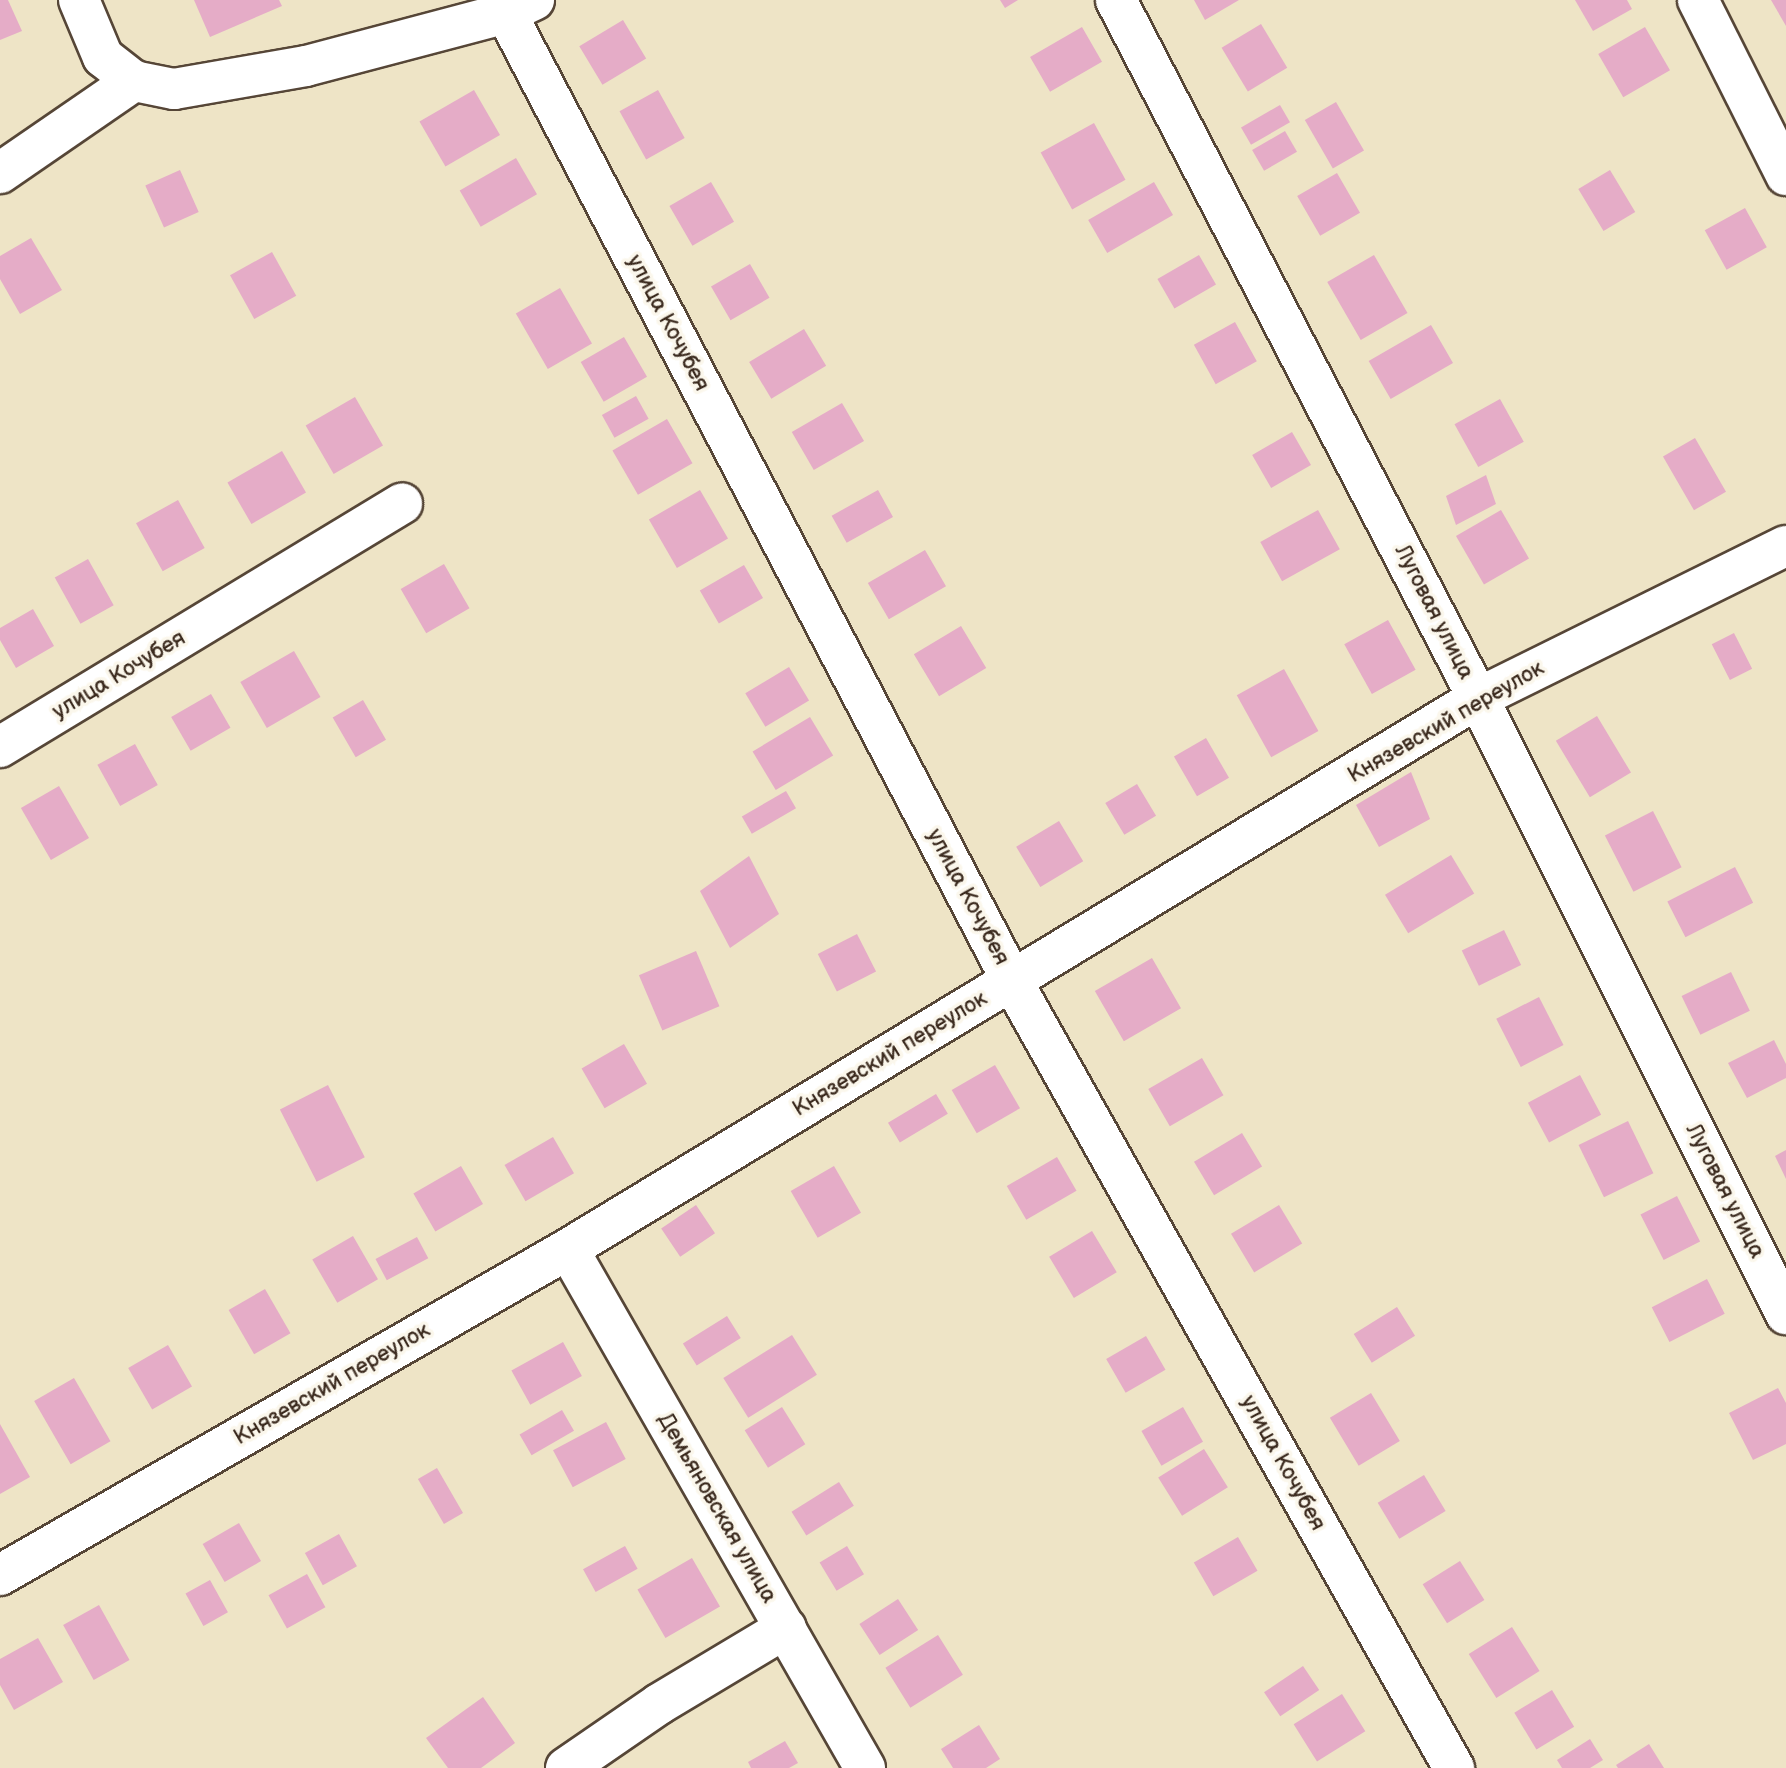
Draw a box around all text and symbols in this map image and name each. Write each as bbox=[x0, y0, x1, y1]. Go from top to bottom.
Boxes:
street label: улица Кочубея bbox=[621, 250, 715, 396]
street label: Луговая улица bbox=[1389, 540, 1479, 684]
street label: улица Кочубея bbox=[48, 625, 190, 725]
street label: Князевский переулок bbox=[1343, 655, 1549, 789]
street label: улица Кочубея bbox=[921, 824, 1015, 970]
street label: Князевский переулок bbox=[788, 986, 992, 1122]
street label: Луговая улица bbox=[1680, 1119, 1770, 1263]
street label: Князевский переулок bbox=[229, 1317, 435, 1451]
street label: улица Кочубея bbox=[1235, 1391, 1331, 1535]
street label: Демьяновская улица bbox=[652, 1408, 782, 1608]

